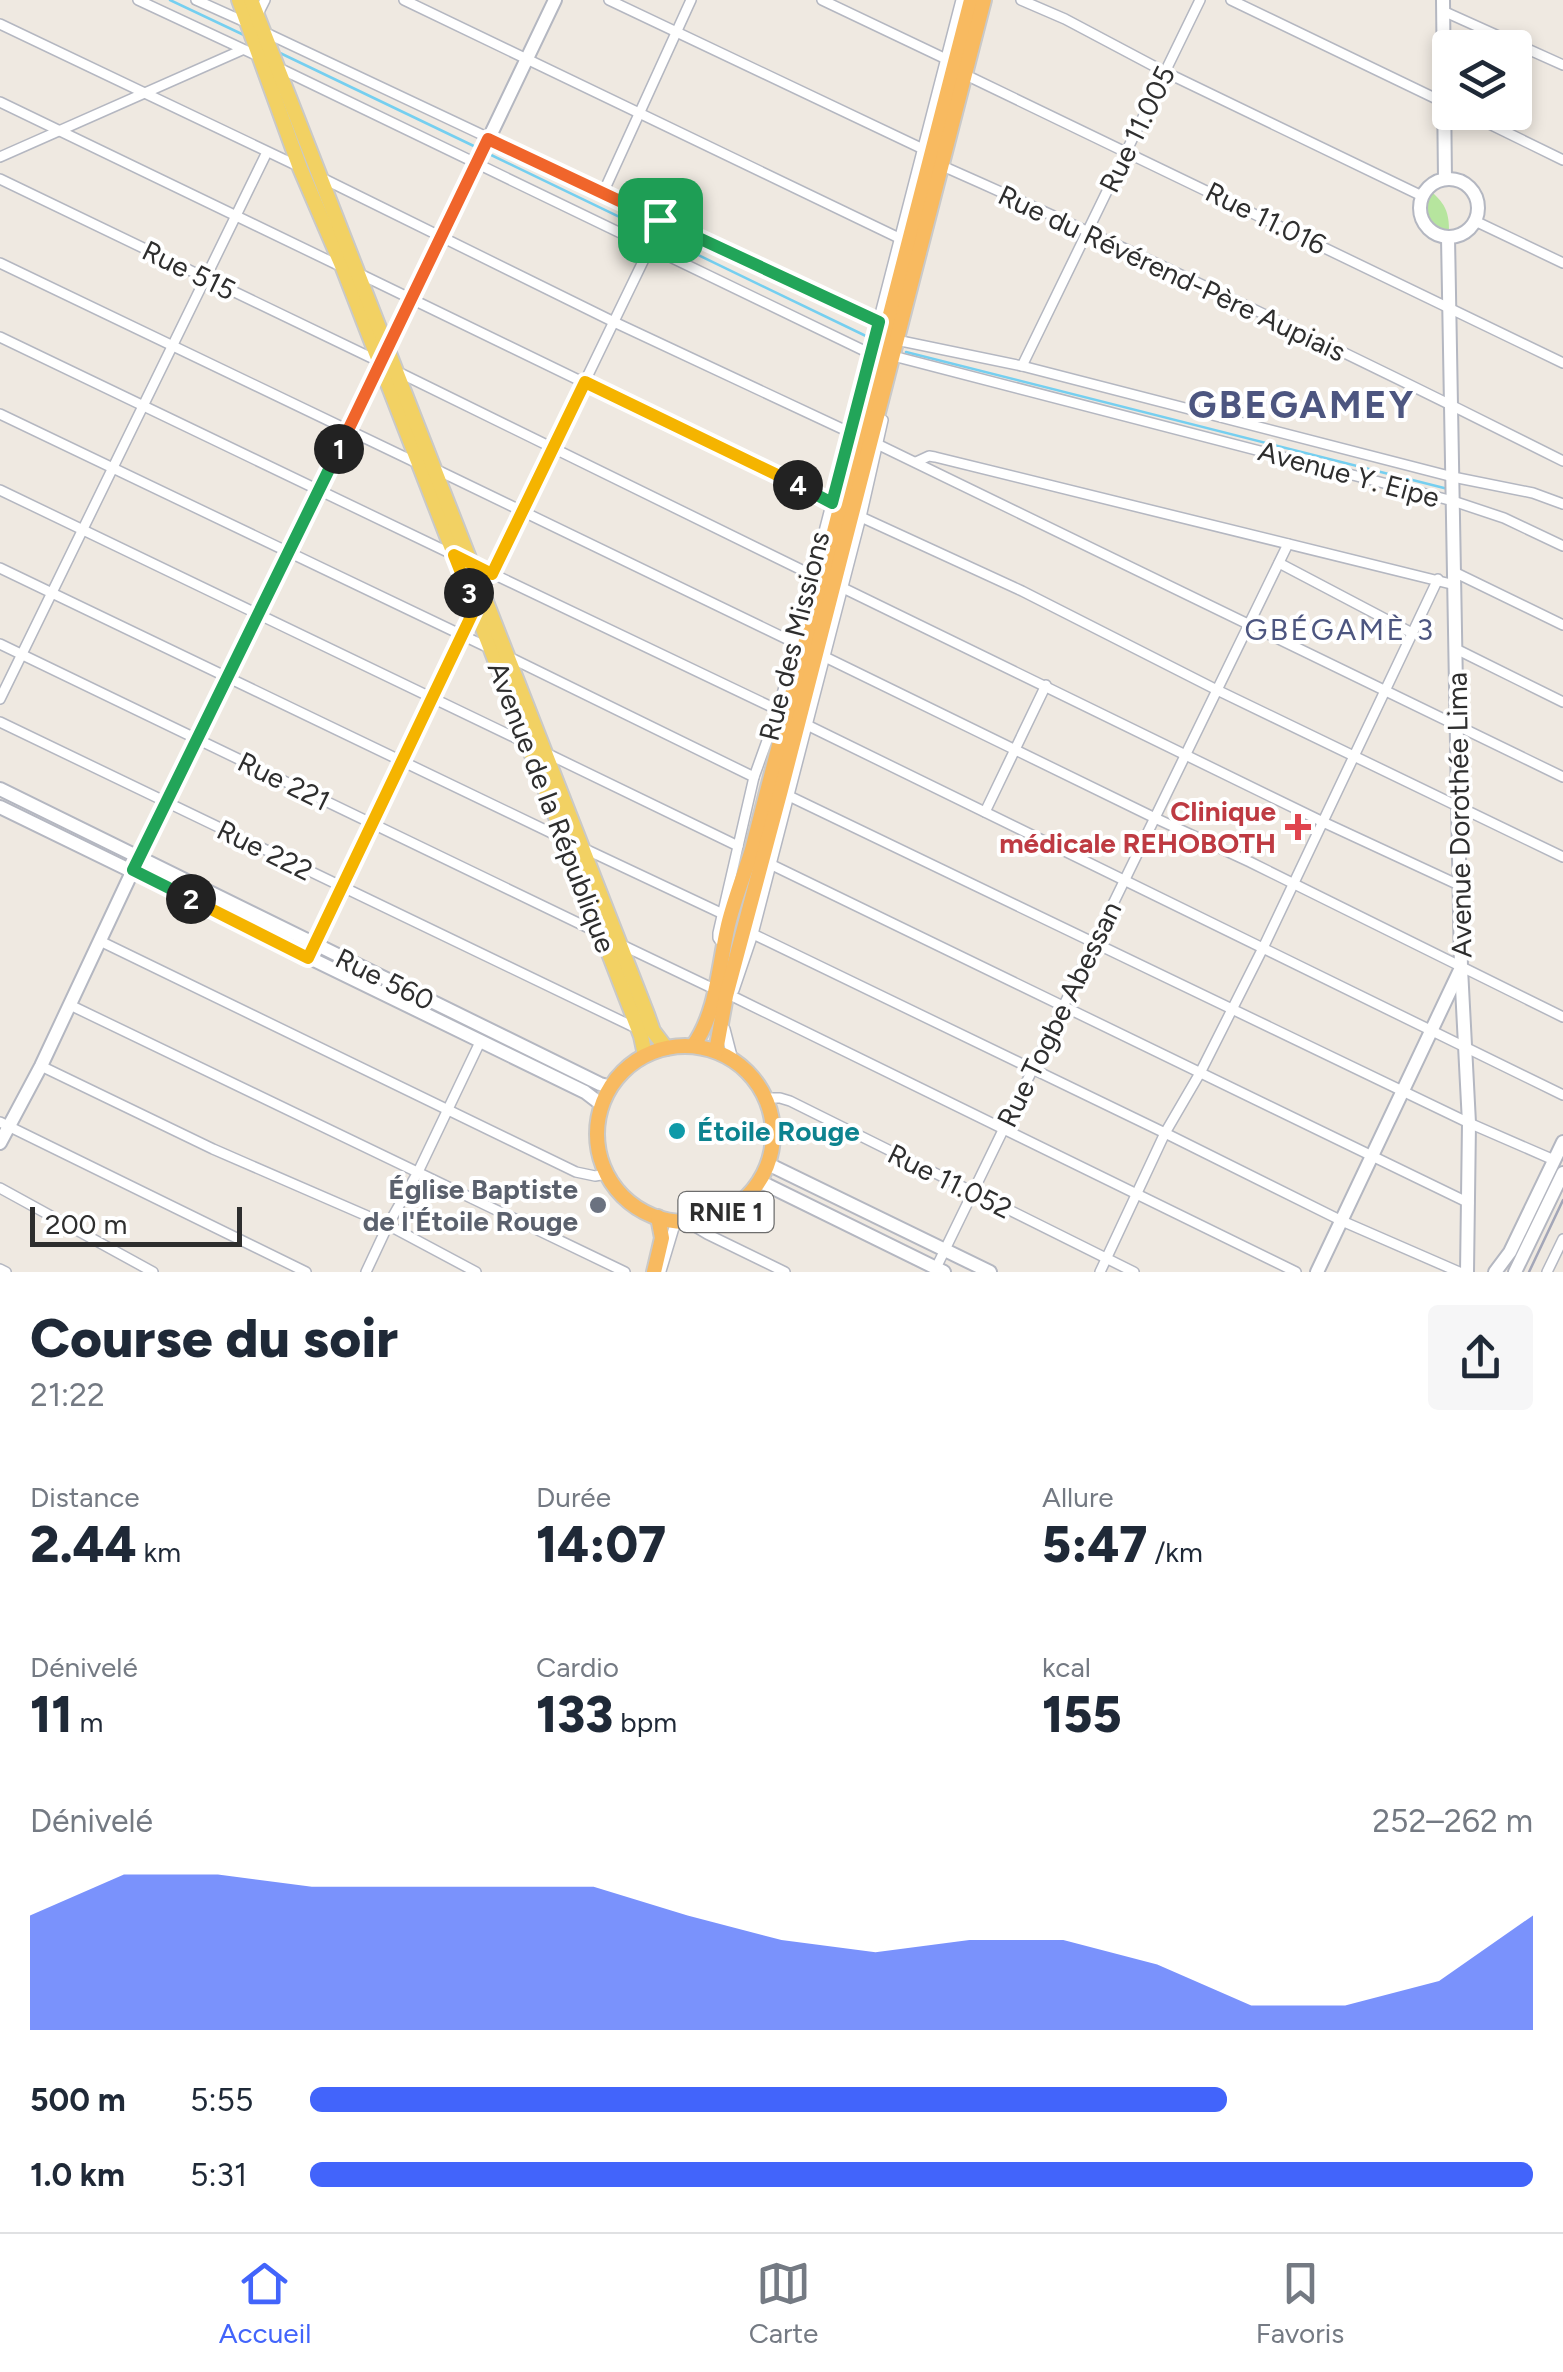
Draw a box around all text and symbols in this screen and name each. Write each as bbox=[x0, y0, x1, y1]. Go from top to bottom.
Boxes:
map controls bbox=[1432, 30, 1532, 130]
button: layers bbox=[1432, 30, 1532, 130]
street label: Rue 11.005 bbox=[1092, 60, 1182, 198]
street label: Rue 11.016 bbox=[1200, 174, 1332, 262]
street label: Rue du Révérend-Père Aupiais bbox=[993, 177, 1351, 369]
pin bbox=[618, 178, 703, 263]
icon: arrive bbox=[633, 193, 688, 248]
street label: Rue 515 bbox=[137, 233, 241, 307]
district label: GBEGAMEY bbox=[1188, 382, 1416, 428]
pin: 1 bbox=[314, 424, 364, 474]
text: 1 bbox=[333, 432, 345, 466]
street label: Avenue Y. Eipe bbox=[1255, 433, 1443, 515]
pin: 4 bbox=[773, 460, 823, 510]
text: 4 bbox=[789, 468, 807, 502]
street label: Rue des Missions bbox=[752, 528, 836, 744]
pin: 3 bbox=[444, 568, 494, 618]
text: 3 bbox=[461, 576, 477, 610]
district label: GBÉGAMÈ 3 bbox=[1244, 611, 1436, 648]
street label: Avenue de la République bbox=[481, 657, 623, 957]
street label: Avenue Dorothée Lima bbox=[1440, 672, 1478, 958]
street label: Rue 221 bbox=[232, 744, 336, 818]
place label: Clinique médicale REHOBOTH bbox=[999, 794, 1276, 860]
street label: Rue 222 bbox=[212, 812, 318, 888]
marker: Clinique médicale REHOBOTH bbox=[1285, 814, 1311, 840]
pin: 2 bbox=[166, 874, 216, 924]
text: 2 bbox=[183, 882, 199, 916]
street label: Rue Togbe Abessan bbox=[990, 896, 1128, 1132]
street label: Rue 560 bbox=[330, 941, 440, 1017]
place label: Étoile Rouge bbox=[697, 1114, 860, 1148]
marker: Étoile Rouge bbox=[666, 1120, 688, 1142]
street label: Rue 11.052 bbox=[882, 1136, 1018, 1226]
place label: Église Baptiste de l'Étoile Rouge bbox=[363, 1172, 578, 1238]
road number: RNIE 1 bbox=[678, 1192, 774, 1232]
marker: Église Baptiste de l'Étoile Rouge bbox=[587, 1194, 609, 1216]
scale bar bbox=[30, 1202, 242, 1246]
text: 200 m bbox=[45, 1207, 127, 1241]
text: Course du soir bbox=[30, 1305, 398, 1371]
button: share bbox=[1428, 1305, 1533, 1410]
text: 21:22 bbox=[30, 1376, 105, 1414]
text: Distance bbox=[30, 1480, 140, 1514]
text: Durée bbox=[536, 1480, 611, 1514]
text: Allure bbox=[1042, 1480, 1114, 1514]
text: 2.44 bbox=[30, 1514, 137, 1575]
text: 14:07 bbox=[536, 1514, 666, 1575]
text: 5:47 bbox=[1042, 1514, 1148, 1575]
text: km bbox=[137, 1535, 181, 1569]
text: /km bbox=[1148, 1535, 1203, 1569]
text: Dénivelé bbox=[30, 1650, 138, 1684]
text: Cardio bbox=[536, 1650, 619, 1684]
text: kcal bbox=[1042, 1650, 1091, 1684]
text: 11 bbox=[30, 1684, 73, 1745]
text: 133 bbox=[536, 1684, 613, 1745]
text: 155 bbox=[1042, 1684, 1122, 1745]
text: m bbox=[73, 1705, 103, 1739]
text: bpm bbox=[613, 1705, 677, 1739]
text: Dénivelé bbox=[30, 1802, 153, 1840]
text: 252–262 m bbox=[1372, 1802, 1533, 1840]
text: 500 m bbox=[30, 2081, 126, 2119]
text: 5:55 bbox=[190, 2081, 253, 2119]
text: 1.0 km bbox=[30, 2156, 125, 2194]
text: 5:31 bbox=[190, 2156, 247, 2194]
tab: Accueil bbox=[219, 2256, 311, 2350]
tab: Carte bbox=[749, 2256, 818, 2350]
tab: Favoris bbox=[1256, 2256, 1344, 2350]

